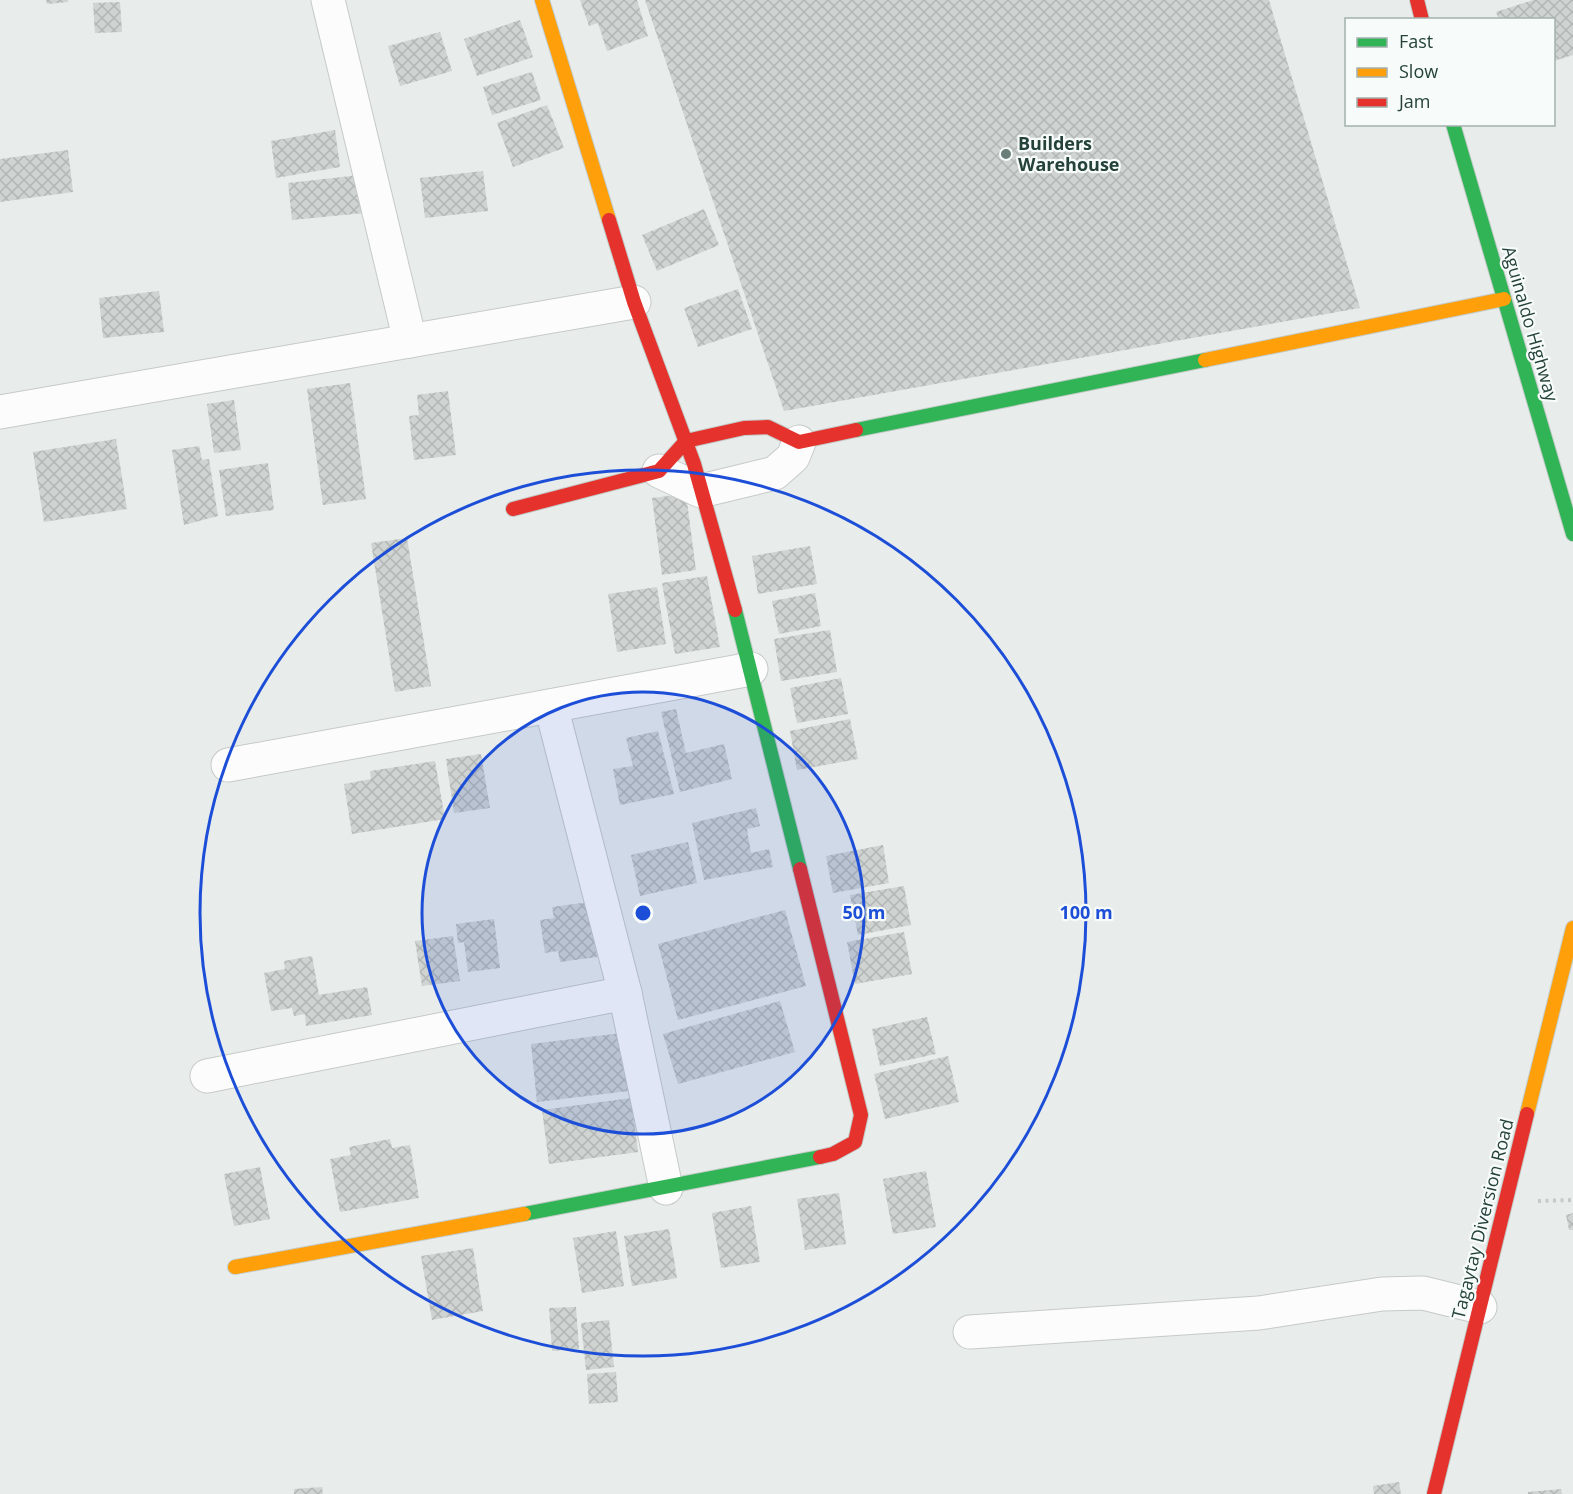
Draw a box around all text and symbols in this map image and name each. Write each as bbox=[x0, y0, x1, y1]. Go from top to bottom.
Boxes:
legend bbox=[1345, 18, 1555, 126]
text: Fast bbox=[1399, 29, 1433, 53]
text: Slow bbox=[1399, 59, 1438, 83]
text: Jam bbox=[1397, 89, 1431, 113]
place label: Builders Warehouse bbox=[1018, 131, 1119, 176]
marker: Builders Warehouse bbox=[999, 147, 1013, 161]
street label: Aguinaldo Highway bbox=[1497, 243, 1565, 405]
text: 50 m bbox=[843, 900, 885, 924]
text: 100 m bbox=[1059, 900, 1113, 924]
centre of rings bbox=[633, 903, 653, 923]
street label: Tagaytay Diversion Road bbox=[1446, 1116, 1519, 1321]

